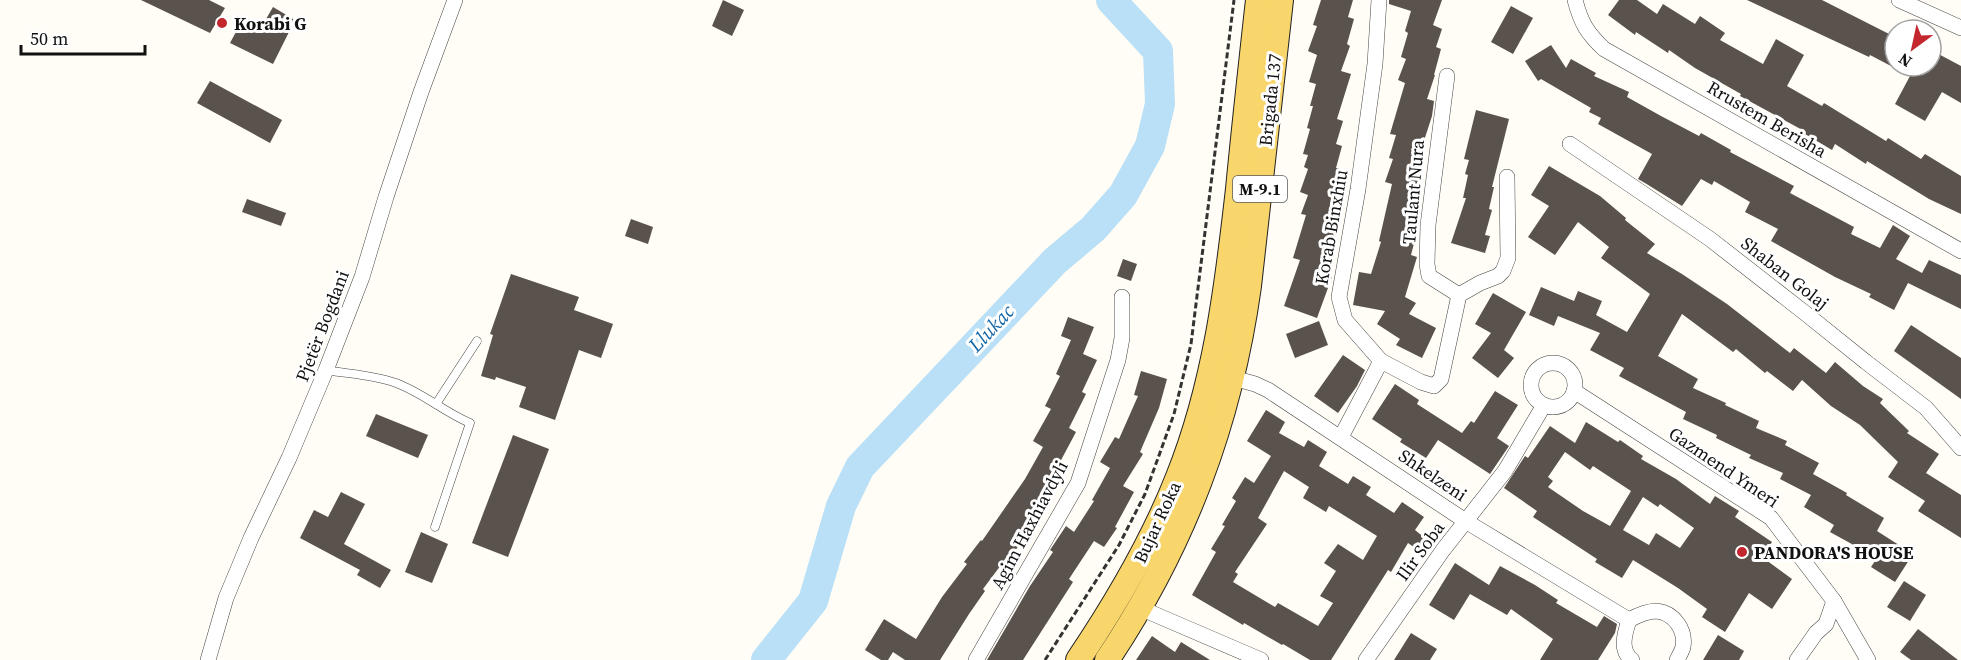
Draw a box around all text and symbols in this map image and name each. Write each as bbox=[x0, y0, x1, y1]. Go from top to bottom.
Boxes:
place label: Korabi G bbox=[234, 11, 306, 36]
marker: Korabi G bbox=[215, 16, 229, 30]
scale bar bbox=[21, 18, 146, 56]
north arrow bbox=[1883, 18, 1943, 78]
text: 50 m bbox=[30, 26, 68, 51]
text: N bbox=[1894, 48, 1916, 73]
street label: Brigada 137 bbox=[1253, 53, 1287, 147]
street label: Rrustem Berisha bbox=[1703, 75, 1832, 164]
street label: Taulant Nura bbox=[1396, 138, 1430, 245]
street label: Korab Binxhiu bbox=[1309, 167, 1353, 287]
road number: M-9.1 bbox=[1233, 176, 1287, 202]
street label: Shaban Golaj bbox=[1736, 231, 1834, 315]
street label: Pjetër Bogdani bbox=[289, 267, 355, 385]
water label: Llukac bbox=[961, 297, 1021, 359]
street label: Gazmend Ymeri bbox=[1664, 421, 1784, 513]
street label: Shkelzeni bbox=[1394, 443, 1472, 507]
street label: Agim Haxhiavdyli bbox=[984, 456, 1074, 594]
street label: Bujar Roka bbox=[1127, 476, 1187, 567]
street label: Ilir Soba bbox=[1390, 516, 1450, 586]
place label: PANDORA'S HOUSE bbox=[1754, 540, 1914, 565]
marker: PANDORA'S HOUSE bbox=[1735, 545, 1749, 559]

